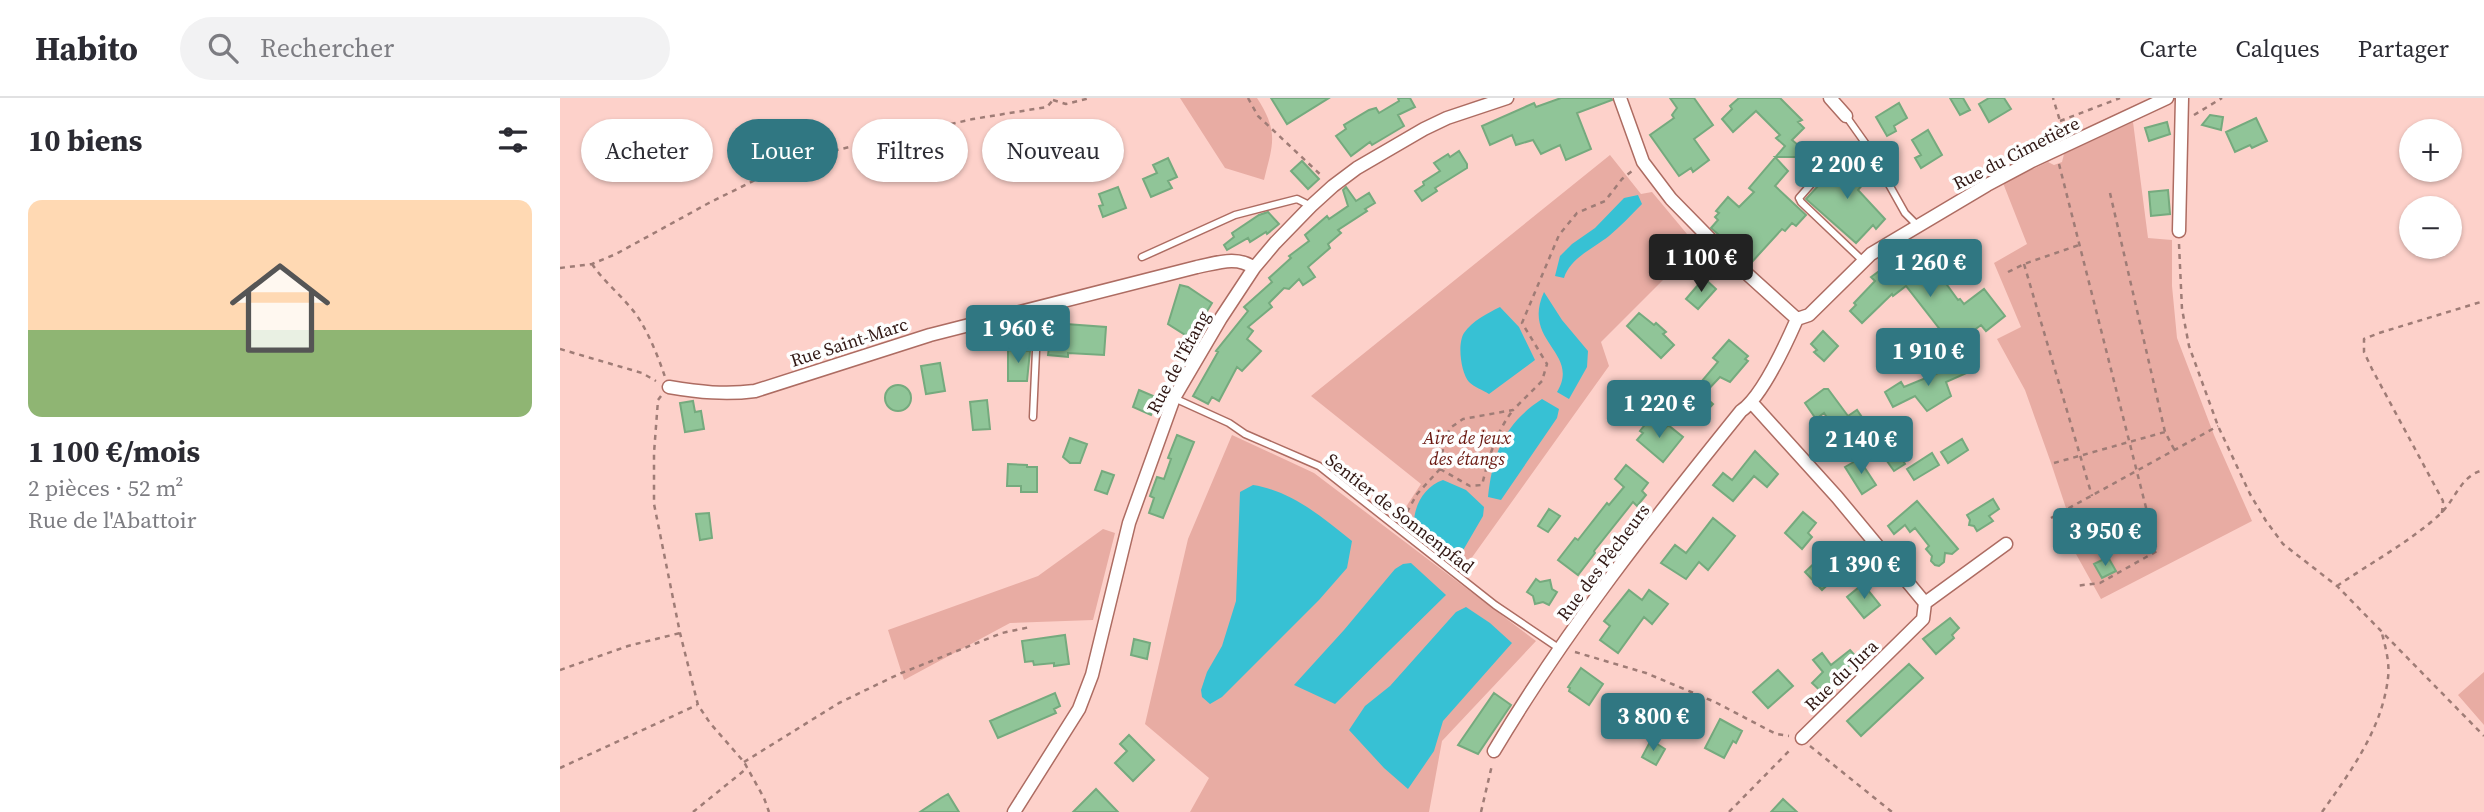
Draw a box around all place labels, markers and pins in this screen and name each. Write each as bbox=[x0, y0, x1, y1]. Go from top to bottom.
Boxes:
pin: 2 200 € bbox=[1782, 141, 1912, 201]
pin: 1 100 € bbox=[1636, 234, 1766, 294]
pin: 1 260 € bbox=[1865, 240, 1995, 299]
pin: 1 960 € bbox=[953, 306, 1083, 365]
pin: 1 910 € bbox=[1863, 328, 1993, 388]
pin: 1 220 € bbox=[1594, 380, 1724, 440]
pin: 2 140 € bbox=[1796, 416, 1926, 476]
pin: 3 950 € bbox=[2040, 508, 2170, 568]
pin: 1 390 € bbox=[1799, 542, 1929, 601]
pin: 3 800 € bbox=[1588, 694, 1718, 753]

